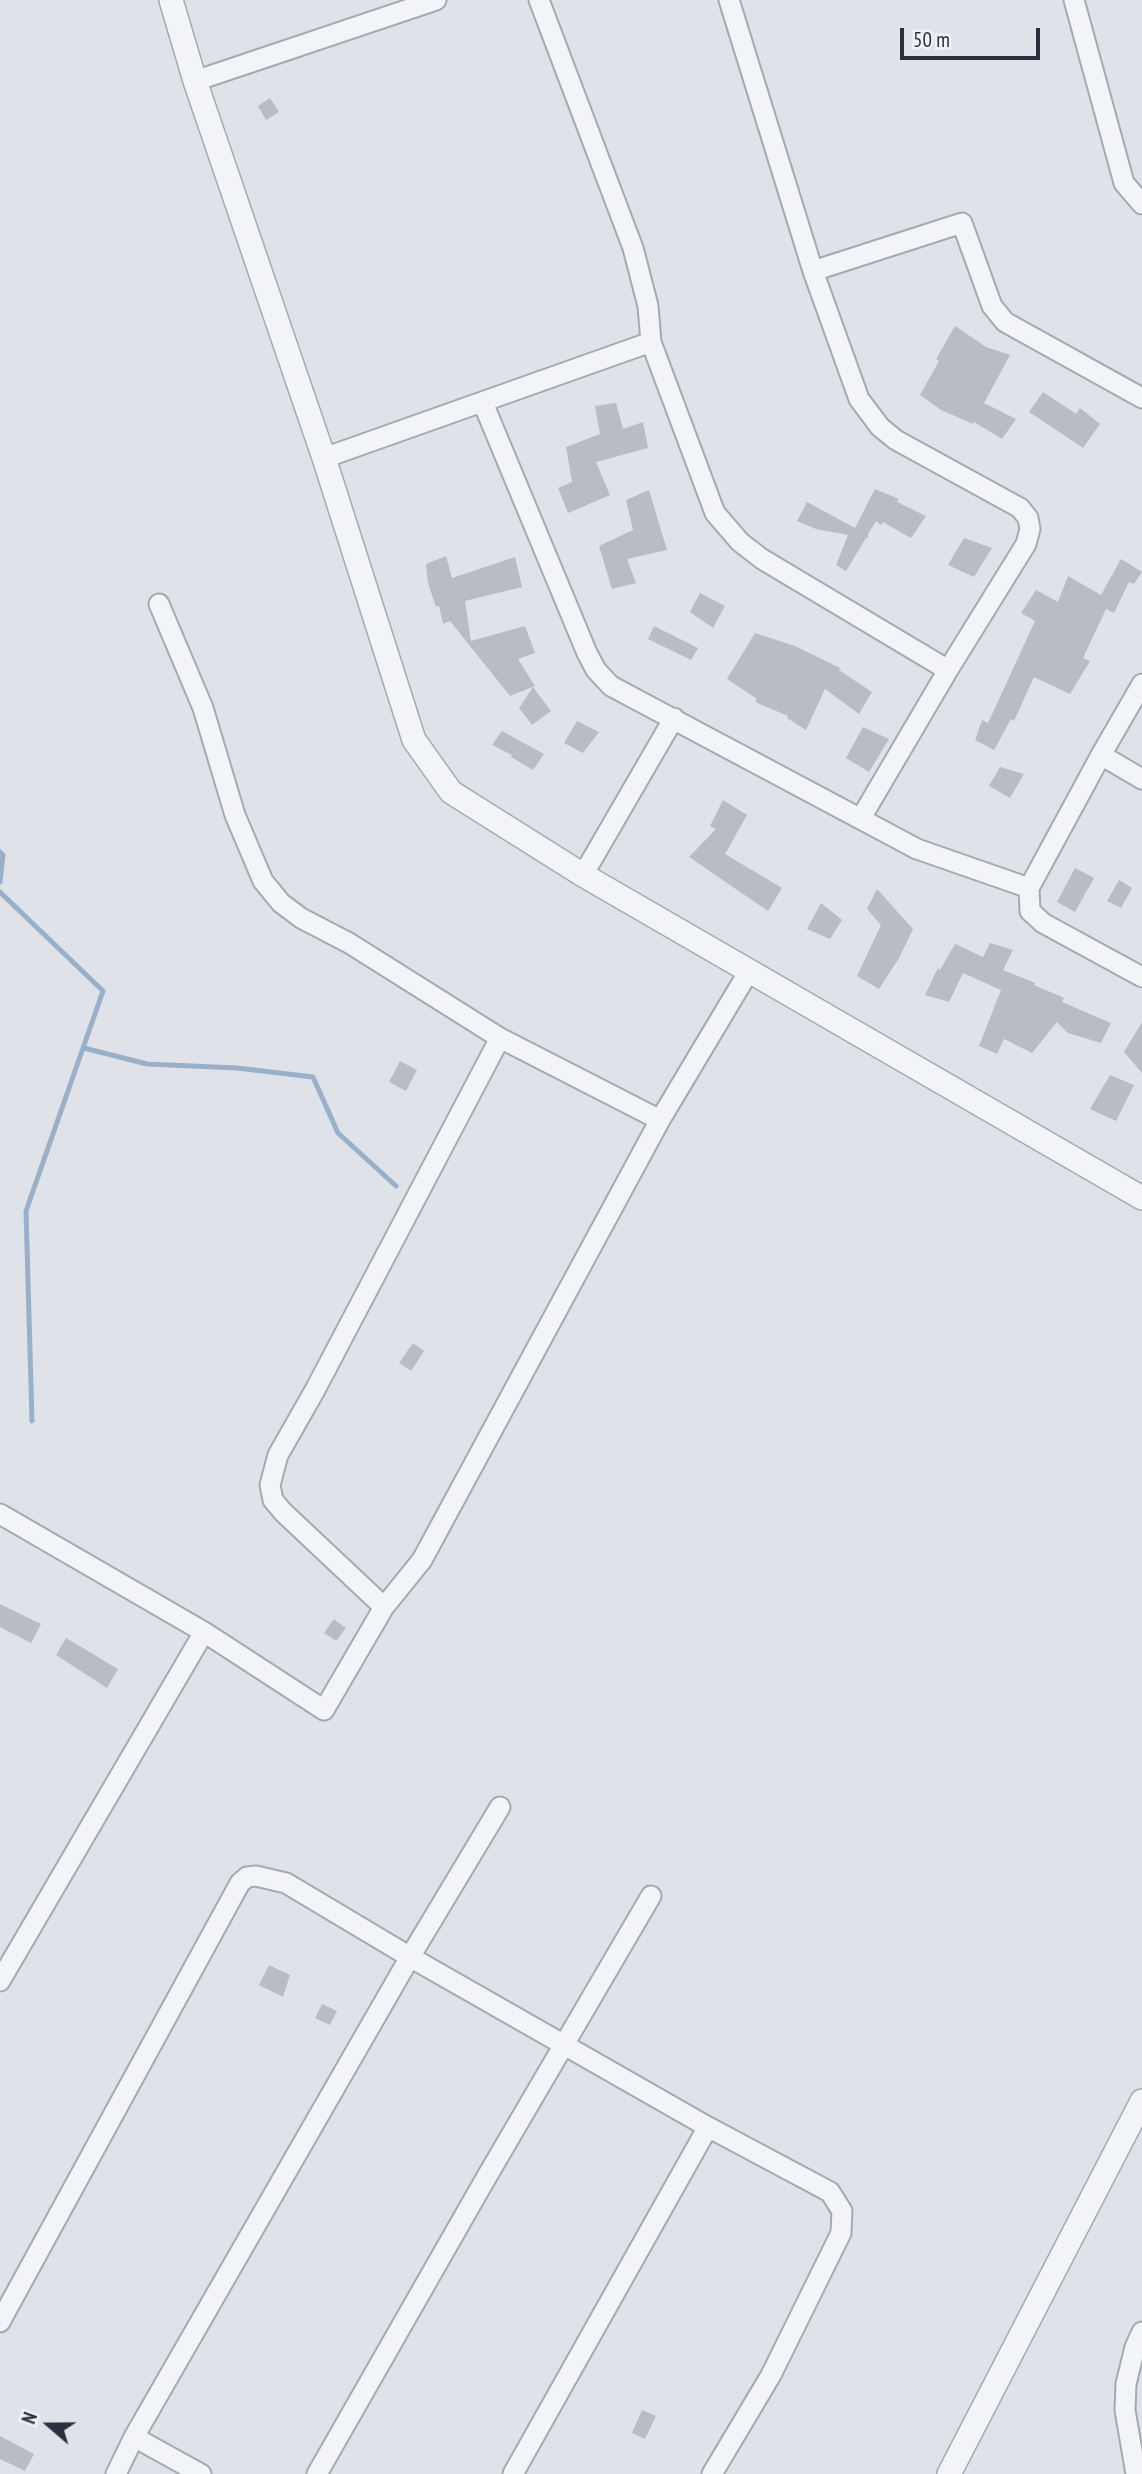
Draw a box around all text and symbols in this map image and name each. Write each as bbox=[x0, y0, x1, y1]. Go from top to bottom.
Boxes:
scale bar bbox=[904, 14, 1044, 58]
text: 50 m bbox=[913, 26, 950, 53]
north arrow bbox=[14, 2390, 84, 2460]
text: N bbox=[16, 2409, 42, 2427]

